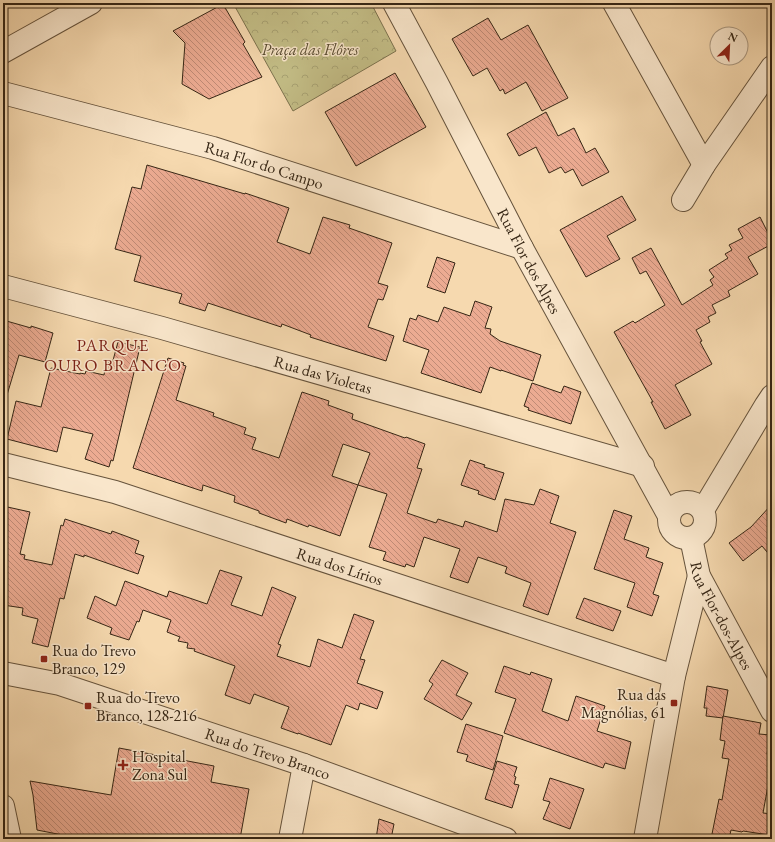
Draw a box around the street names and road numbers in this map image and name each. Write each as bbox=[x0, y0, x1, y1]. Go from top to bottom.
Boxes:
street label: Rua Flor do Campo bbox=[203, 136, 326, 194]
street label: Rua Flor dos Alpes bbox=[492, 204, 566, 317]
street label: Rua das Violetas bbox=[271, 351, 374, 399]
street label: Rua dos Lírios bbox=[294, 542, 385, 590]
street label: Rua Flor-dos-Alpes bbox=[685, 560, 758, 673]
street label: Rua do Trevo Branco bbox=[202, 723, 333, 785]

